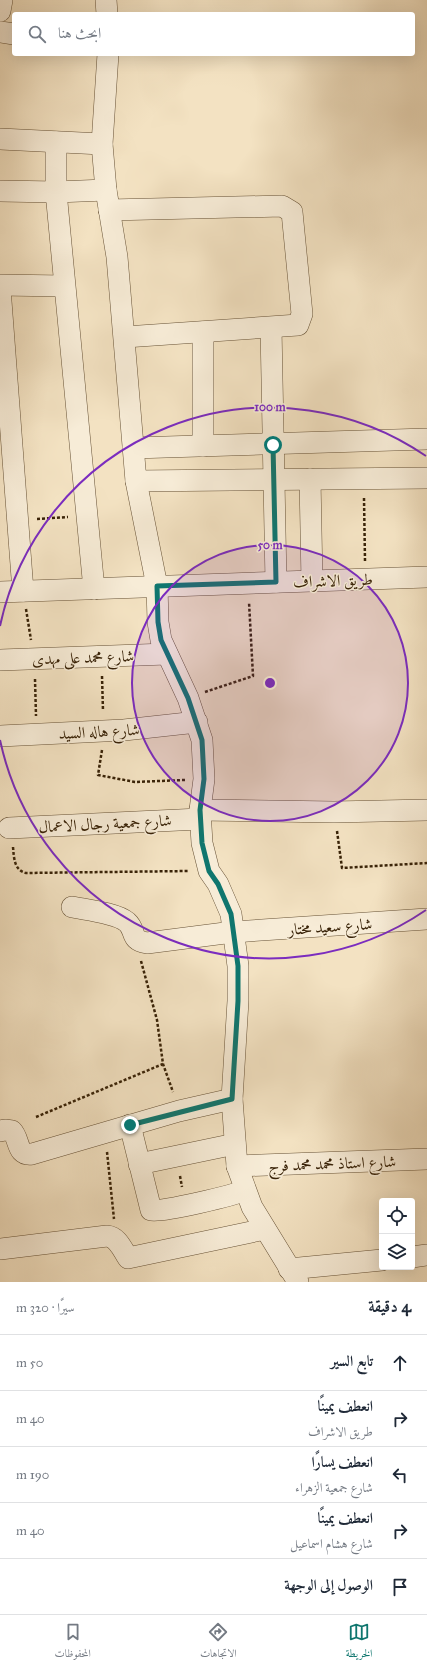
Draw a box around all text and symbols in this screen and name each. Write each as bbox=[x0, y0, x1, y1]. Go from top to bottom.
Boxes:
search box bbox=[12, 12, 415, 56]
icon: search bbox=[26, 23, 48, 45]
text: ابحث هنا bbox=[58, 24, 101, 42]
text: 100 m bbox=[254, 400, 287, 414]
route start bbox=[264, 436, 282, 454]
text: 50 m bbox=[257, 538, 284, 552]
street label: طريق الاشراف bbox=[293, 570, 373, 592]
street label: شارع محمد على مهدى bbox=[32, 646, 135, 673]
centre of rings bbox=[263, 676, 277, 690]
street label: شارع هاله السيد bbox=[58, 720, 140, 747]
street label: شارع جمعية رجال الاعمال bbox=[38, 811, 172, 840]
street label: شارع سعيد مختار bbox=[285, 914, 373, 943]
route end bbox=[121, 1116, 139, 1134]
street label: شارع استاذ محمد محمد فرج bbox=[268, 1152, 397, 1180]
map controls bbox=[379, 1198, 415, 1270]
button: locate bbox=[379, 1198, 415, 1234]
button: layers bbox=[379, 1234, 415, 1270]
text: 4 دقيقة bbox=[368, 1296, 411, 1317]
text: سيرًا · 320 m bbox=[16, 1300, 75, 1316]
text: تابع السير bbox=[331, 1352, 373, 1370]
icon: ahead bbox=[389, 1352, 411, 1374]
text: 50 m bbox=[16, 1355, 43, 1371]
text: انعطف يمينًا bbox=[318, 1397, 373, 1415]
icon: right bbox=[389, 1408, 411, 1430]
text: 40 m bbox=[16, 1411, 45, 1427]
text: طريق الاشراف bbox=[308, 1424, 373, 1440]
text: انعطف يسارًا bbox=[311, 1453, 373, 1471]
icon: left bbox=[389, 1464, 411, 1486]
text: 190 m bbox=[16, 1467, 49, 1483]
text: شارع جمعية الزهراء bbox=[295, 1480, 373, 1496]
text: انعطف يمينًا bbox=[318, 1509, 373, 1527]
icon: right bbox=[389, 1520, 411, 1542]
text: 40 m bbox=[16, 1523, 45, 1539]
text: شارع هشام اسماعيل bbox=[290, 1536, 373, 1552]
text: الوصول إلى الوجهة bbox=[284, 1576, 373, 1594]
icon: arrive bbox=[389, 1576, 411, 1598]
tab: المحفوظات bbox=[55, 1621, 91, 1664]
tab: الاتجاهات bbox=[200, 1621, 237, 1664]
tab: الخريطة bbox=[346, 1621, 372, 1664]

